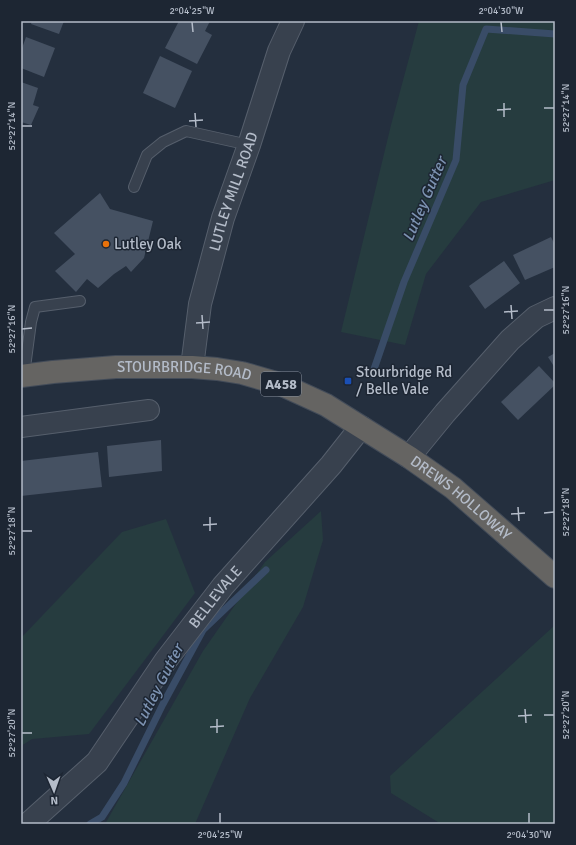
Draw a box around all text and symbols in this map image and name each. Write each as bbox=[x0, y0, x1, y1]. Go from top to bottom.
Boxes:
text: 2°04'25"W bbox=[169, 5, 215, 17]
text: 2°04'30"W bbox=[478, 5, 524, 17]
text: 52°27'14"N bbox=[560, 84, 572, 132]
text: 52°27'14"N bbox=[6, 102, 18, 150]
street label: LUTLEY MILL ROAD bbox=[206, 130, 262, 253]
water label: Lutley Gutter bbox=[398, 152, 452, 245]
place label: Lutley Oak bbox=[114, 235, 182, 253]
marker: Lutley Oak bbox=[101, 239, 111, 249]
text: 52°27'16"N bbox=[560, 286, 572, 334]
text: 52°27'16"N bbox=[6, 305, 18, 353]
street label: STOURBRIDGE ROAD bbox=[117, 358, 254, 384]
place label: Stourbridge Rd / Belle Vale bbox=[356, 363, 452, 398]
road number: A458 bbox=[261, 372, 301, 396]
marker: Stourbridge Rd / Belle Vale bbox=[343, 376, 353, 386]
street label: DREWS HOLLOWAY bbox=[407, 452, 515, 544]
text: 52°27'18"N bbox=[560, 488, 572, 536]
text: 52°27'18"N bbox=[6, 507, 18, 555]
street label: BELLEVALE bbox=[185, 562, 246, 632]
water label: Lutley Gutter bbox=[130, 639, 189, 730]
text: 52°27'20"N bbox=[560, 691, 572, 739]
text: 52°27'20"N bbox=[6, 709, 18, 757]
north arrow bbox=[34, 771, 74, 811]
text: N bbox=[50, 794, 58, 807]
text: 2°04'25"W bbox=[197, 829, 243, 841]
text: 2°04'30"W bbox=[506, 829, 552, 841]

